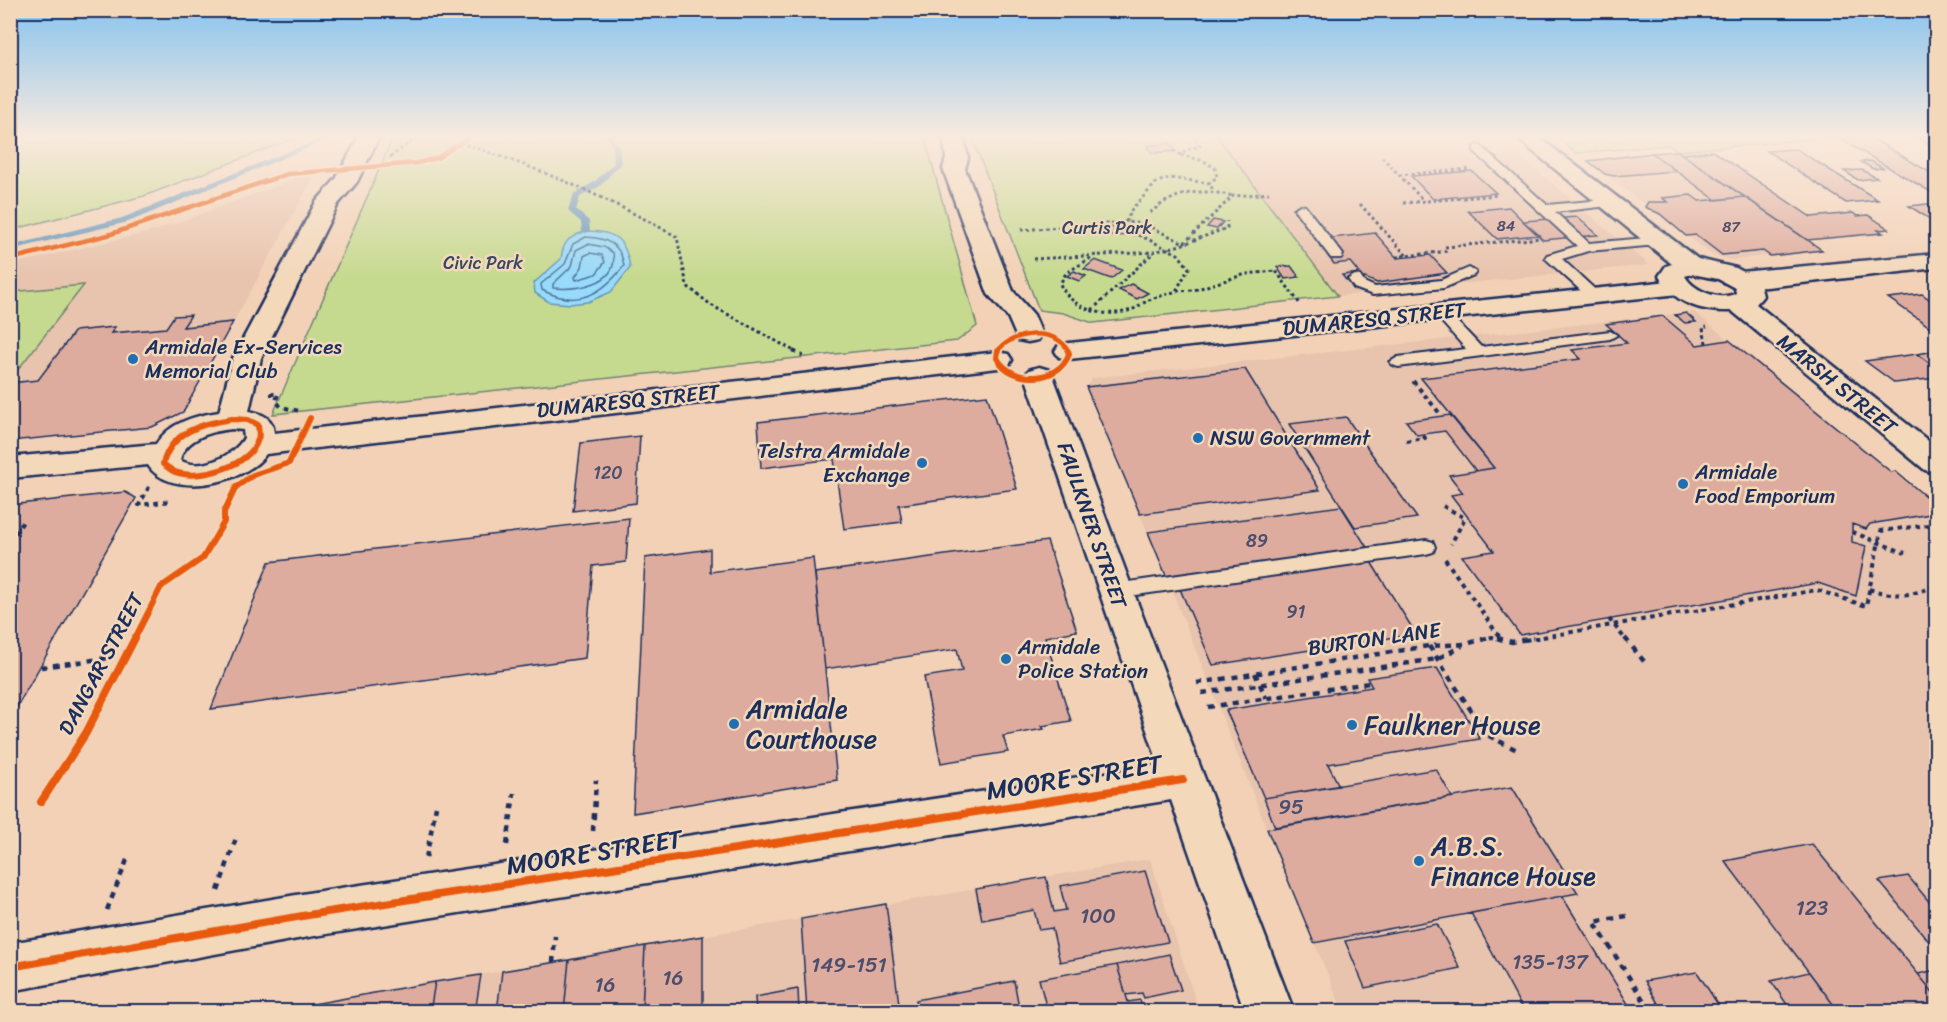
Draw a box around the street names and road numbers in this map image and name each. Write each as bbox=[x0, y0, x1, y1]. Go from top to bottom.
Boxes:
street label: DUMARESQ STREET bbox=[1281, 290, 1469, 348]
street label: MARSH STREET bbox=[1768, 323, 1907, 446]
street label: DUMARESQ STREET bbox=[535, 372, 723, 430]
street label: FAULKNER STREET bbox=[1046, 437, 1139, 615]
street label: DANGAR STREET bbox=[47, 584, 155, 742]
street label: BURTON LANE bbox=[1305, 611, 1444, 667]
street label: MOORE STREET bbox=[983, 740, 1167, 814]
street label: MOORE STREET bbox=[503, 815, 687, 889]

